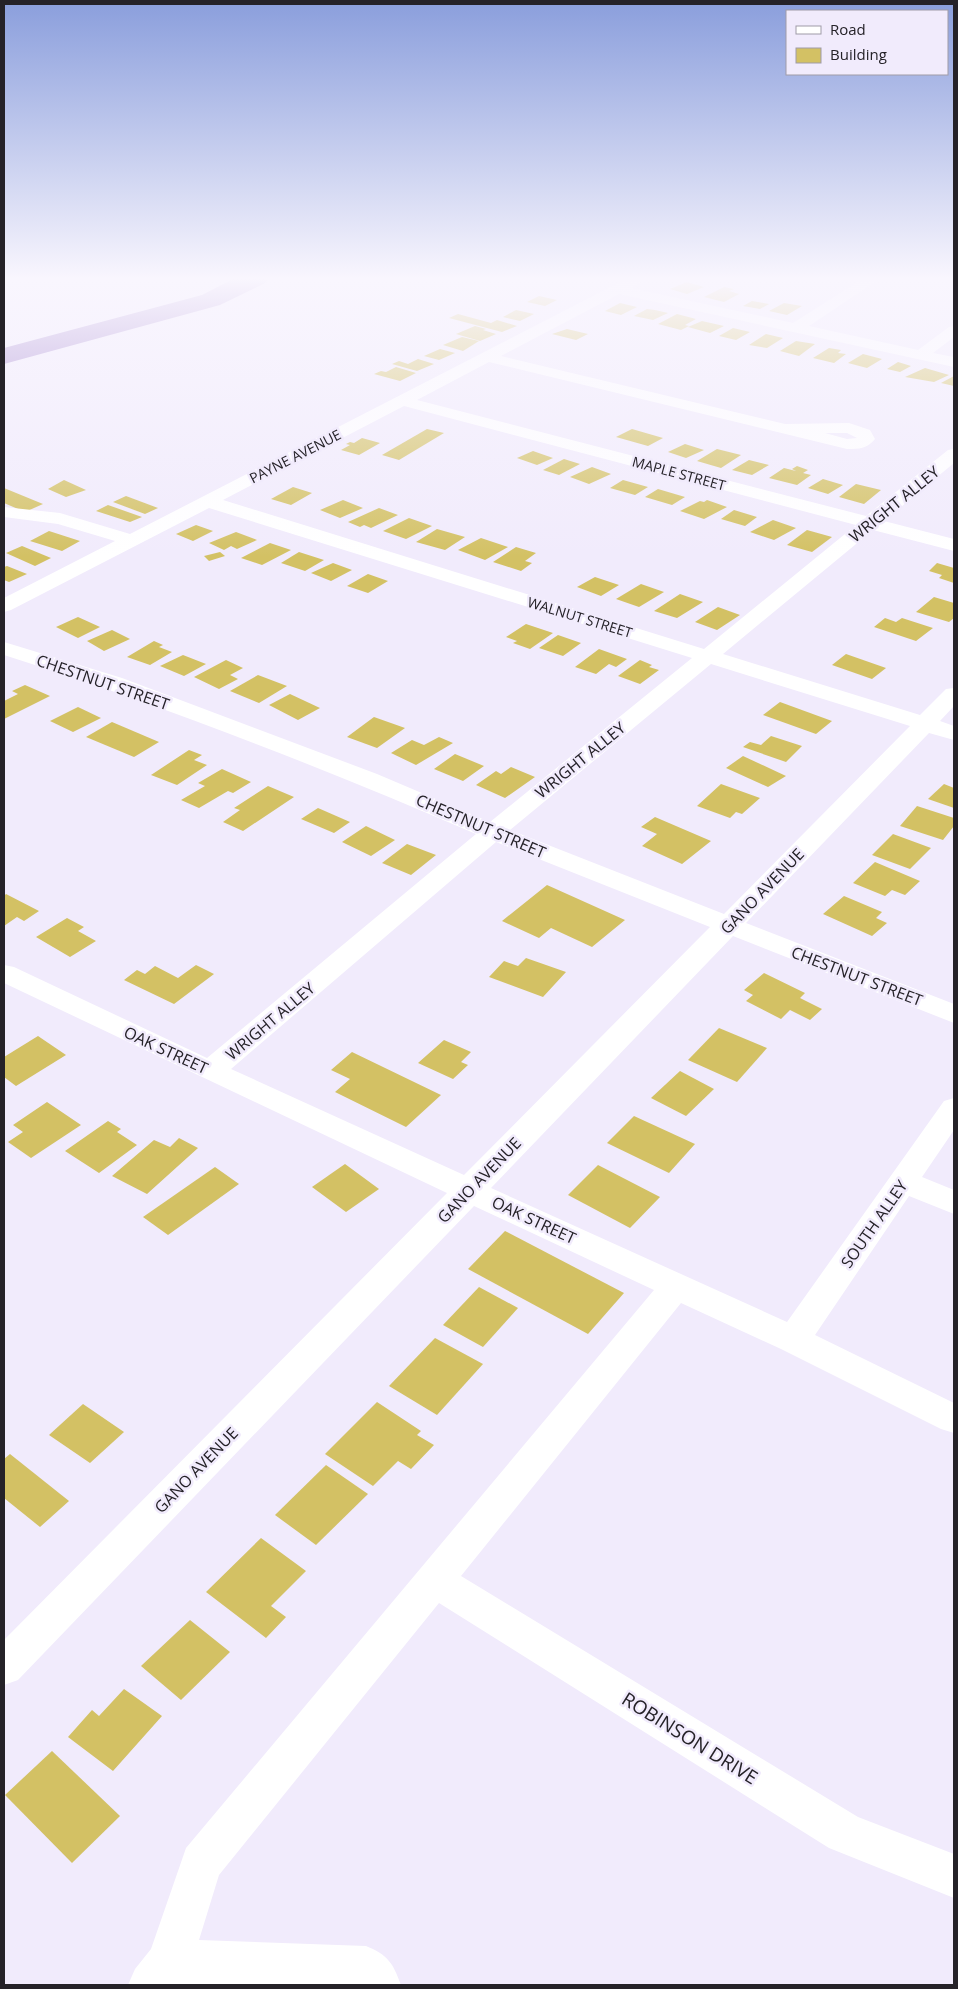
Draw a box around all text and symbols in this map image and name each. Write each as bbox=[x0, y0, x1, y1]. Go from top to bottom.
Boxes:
legend bbox=[786, 10, 948, 75]
text: Road bbox=[830, 19, 866, 39]
text: Building bbox=[830, 44, 887, 64]
street label: PAYNE AVENUE bbox=[246, 425, 344, 487]
street label: MAPLE STREET bbox=[630, 451, 728, 495]
street label: WRIGHT ALLEY bbox=[844, 461, 944, 547]
street label: WALNUT STREET bbox=[525, 592, 635, 642]
street label: CHESTNUT STREET bbox=[34, 649, 173, 715]
street label: WRIGHT ALLEY bbox=[530, 717, 630, 803]
street label: CHESTNUT STREET bbox=[413, 789, 549, 863]
street label: GANO AVENUE bbox=[715, 843, 809, 939]
street label: CHESTNUT STREET bbox=[788, 941, 926, 1011]
street label: WRIGHT ALLEY bbox=[221, 977, 319, 1065]
street label: OAK STREET bbox=[120, 1021, 212, 1079]
street label: GANO AVENUE bbox=[432, 1132, 526, 1228]
street label: SOUTH ALLEY bbox=[836, 1176, 912, 1272]
street label: OAK STREET bbox=[488, 1191, 580, 1249]
street label: GANO AVENUE bbox=[149, 1422, 243, 1518]
street label: ROBINSON DRIVE bbox=[617, 1686, 763, 1790]

